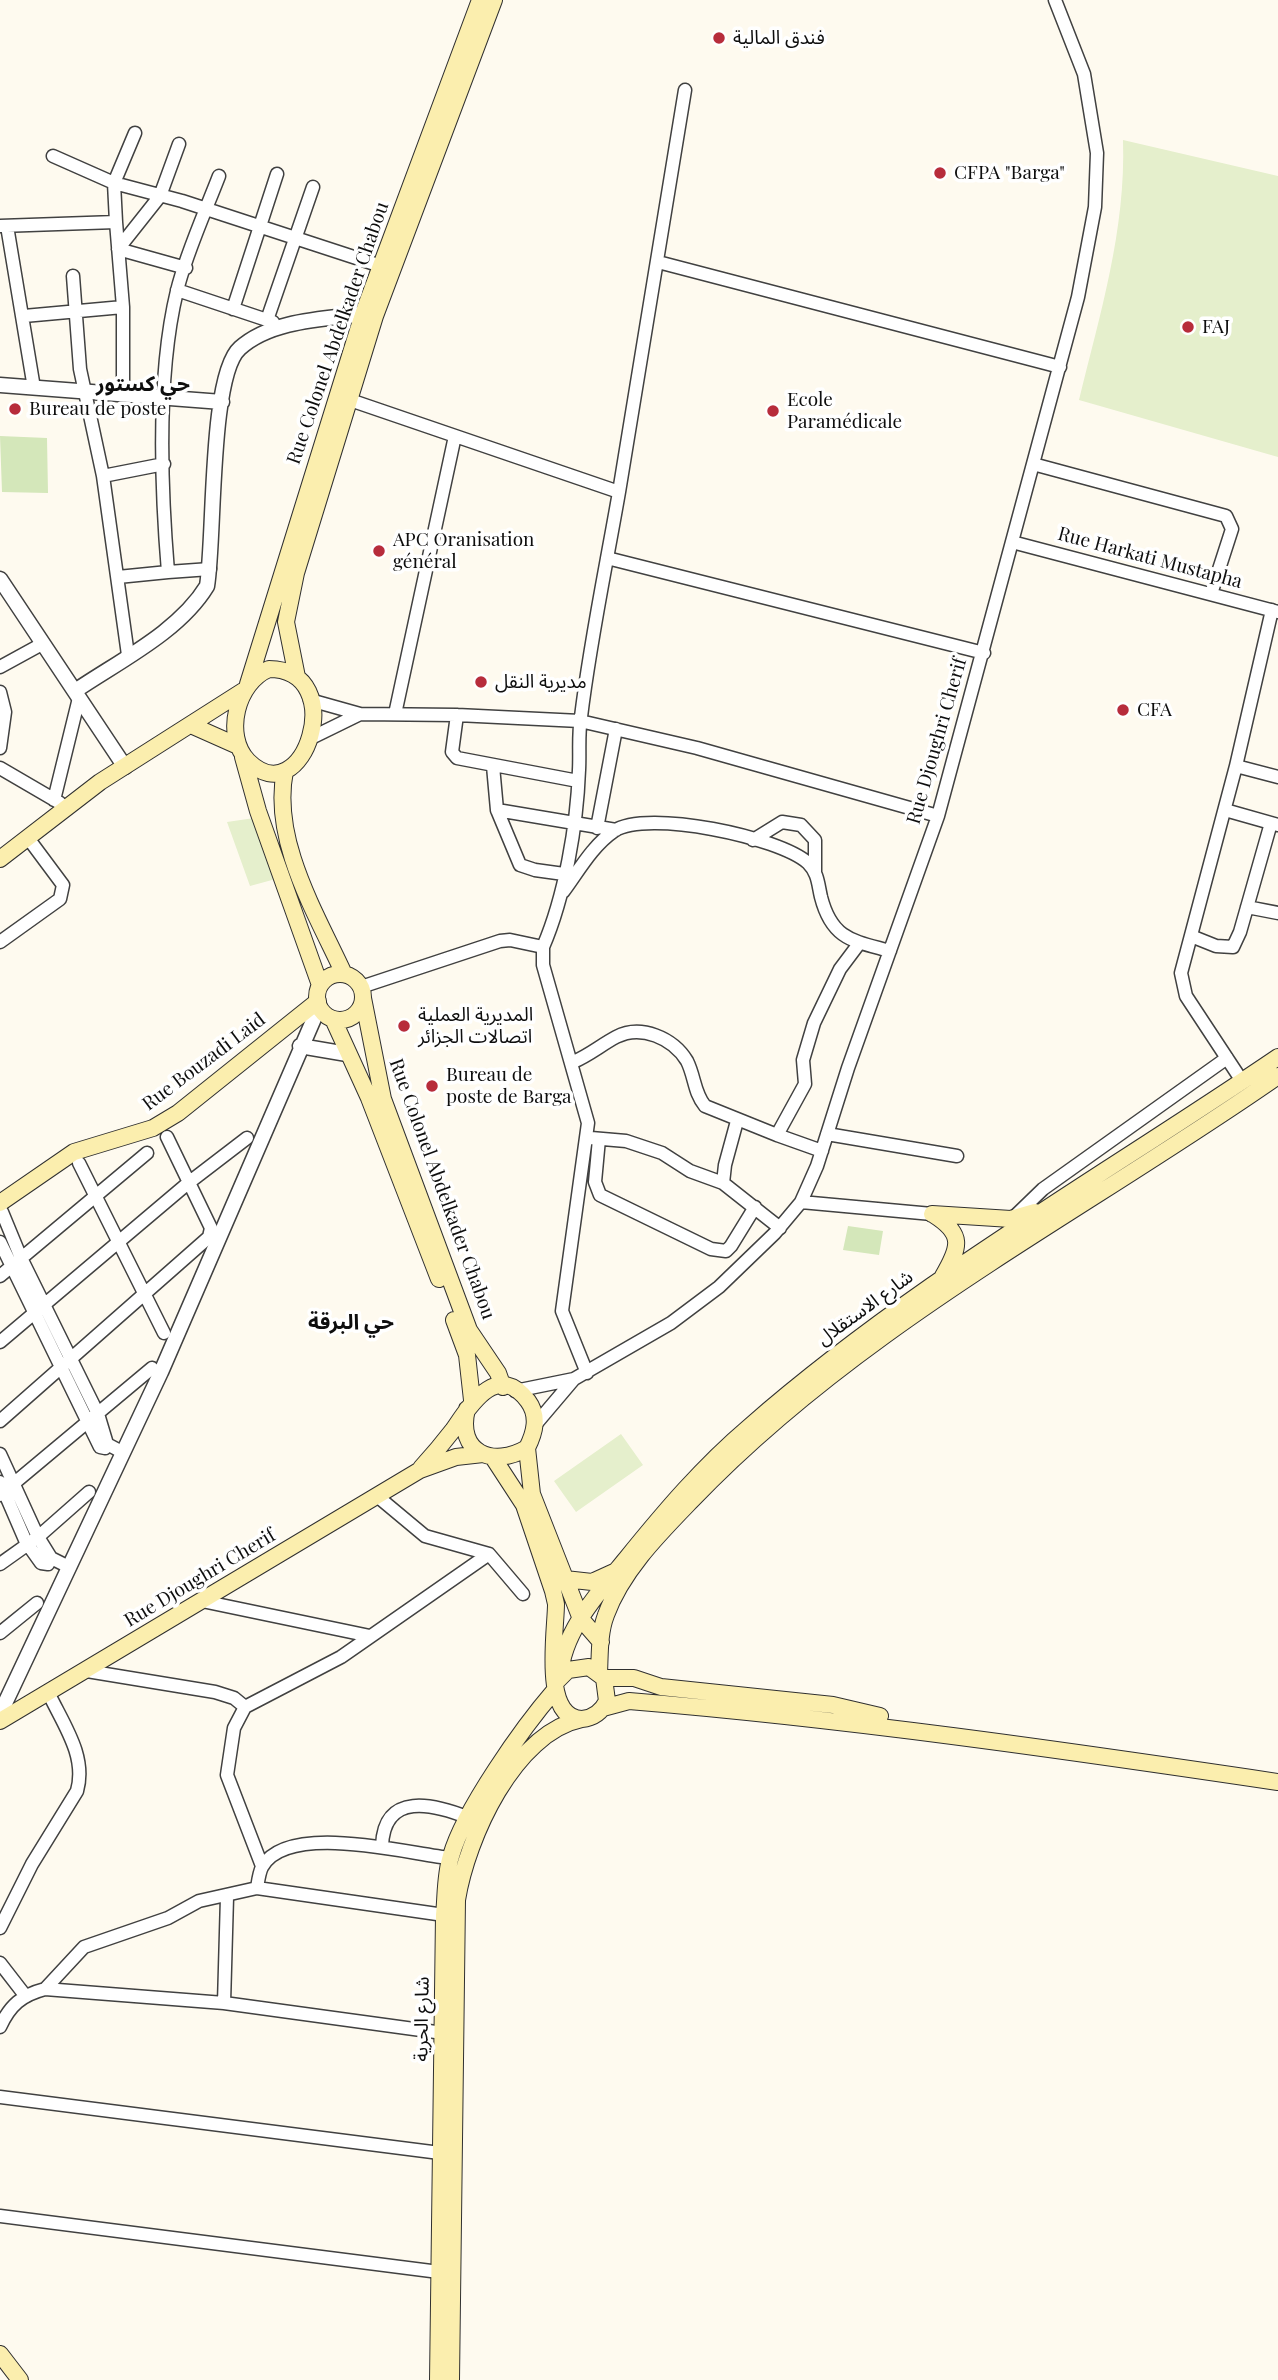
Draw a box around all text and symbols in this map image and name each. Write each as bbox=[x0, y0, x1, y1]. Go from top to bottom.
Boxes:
place label: فندق المالية bbox=[733, 27, 825, 49]
marker: فندق المالية bbox=[711, 30, 727, 46]
place label: CFPA "Barga" bbox=[954, 162, 1065, 184]
marker: CFPA "Barga" bbox=[932, 165, 948, 181]
street label: Rue Colonel Abdelkader Chabou bbox=[282, 199, 394, 467]
place label: FAJ bbox=[1202, 316, 1230, 338]
marker: FAJ bbox=[1180, 319, 1196, 335]
district label: حي كستور bbox=[96, 371, 190, 397]
place label: Ecole Paramédicale bbox=[787, 389, 902, 433]
place label: Bureau de poste bbox=[29, 398, 166, 420]
marker: Bureau de poste bbox=[7, 401, 23, 417]
marker: Ecole Paramédicale bbox=[765, 403, 781, 419]
street label: Rue Harkati Mustapha bbox=[1055, 522, 1245, 594]
place label: APC Oranisation général bbox=[393, 529, 534, 573]
marker: APC Oranisation général bbox=[371, 543, 387, 559]
street label: Rue Djoughri Cherif bbox=[902, 655, 972, 827]
place label: مديرية النقل bbox=[495, 671, 587, 693]
marker: مديرية النقل bbox=[473, 674, 489, 690]
place label: CFA bbox=[1137, 699, 1172, 721]
marker: CFA bbox=[1115, 702, 1131, 718]
place label: المديرية العملية اتصالات الجزائر bbox=[418, 1004, 533, 1048]
street label: Rue Bouzadi Laid bbox=[138, 1008, 270, 1116]
marker: المديرية العملية اتصالات الجزائر bbox=[396, 1018, 412, 1034]
street label: Rue Colonel Abdelkader Chabou bbox=[384, 1055, 500, 1323]
place label: Bureau de poste de Barga bbox=[446, 1064, 571, 1108]
marker: Bureau de poste de Barga bbox=[424, 1078, 440, 1094]
street label: شارع الاستقلال bbox=[812, 1265, 918, 1351]
district label: حي البرقة bbox=[308, 1309, 394, 1335]
street label: Rue Djoughri Cherif bbox=[120, 1524, 280, 1632]
street label: شارع الحرية bbox=[410, 1976, 434, 2062]

